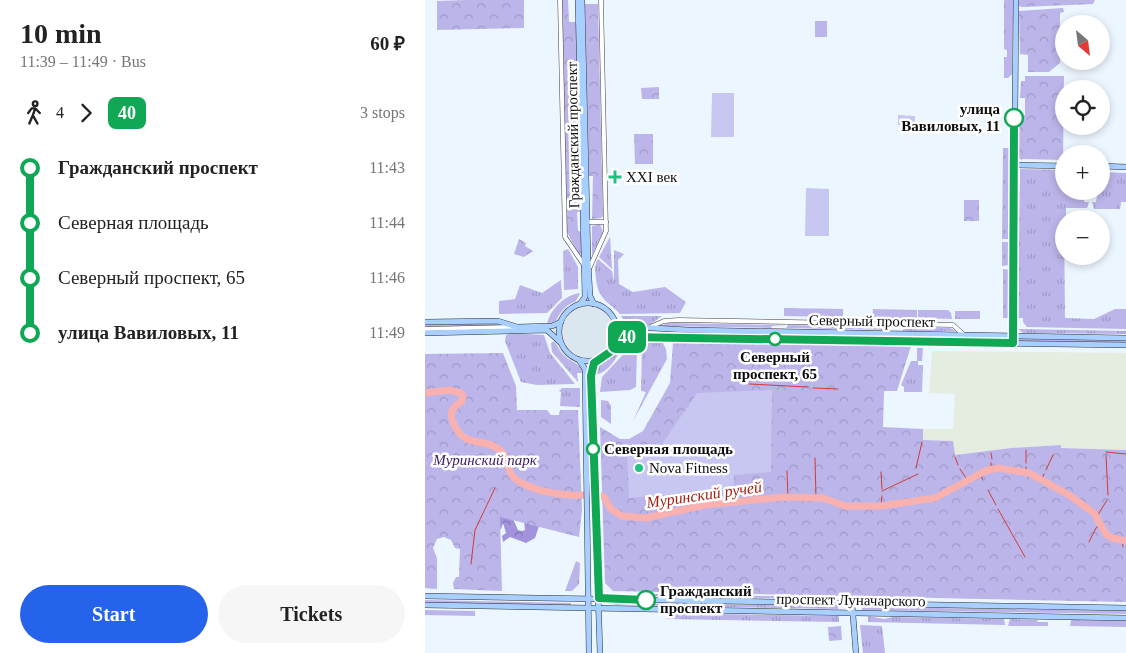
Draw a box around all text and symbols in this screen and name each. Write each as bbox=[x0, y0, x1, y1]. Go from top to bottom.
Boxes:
north arrow bbox=[1055, 15, 1110, 70]
map controls bbox=[1055, 15, 1110, 265]
text: 10 min bbox=[20, 18, 102, 49]
text: 60 ₽ bbox=[370, 33, 405, 54]
text: 11:39 – 11:49 · Bus bbox=[20, 53, 146, 70]
street label: Гражданский проспект bbox=[564, 61, 582, 208]
button: locate bbox=[1055, 80, 1110, 135]
icon: walk bbox=[20, 99, 48, 127]
icon: forward bbox=[72, 99, 100, 127]
place label: улица Вавиловых, 11 bbox=[901, 101, 1000, 134]
text: 40 bbox=[118, 103, 136, 123]
text: 4 bbox=[56, 104, 64, 121]
text: 3 stops bbox=[360, 104, 405, 121]
marker: улица Вавиловых, 11 bbox=[1004, 108, 1024, 128]
button: + bbox=[1055, 145, 1110, 200]
text: Гражданский проспект bbox=[58, 157, 258, 178]
text: 11:43 bbox=[369, 159, 405, 176]
place label: XXI век bbox=[626, 169, 678, 185]
marker: XXI век bbox=[608, 170, 622, 184]
button: − bbox=[1055, 210, 1110, 265]
text: Северная площадь bbox=[58, 212, 209, 233]
text: 11:44 bbox=[369, 214, 405, 231]
text: Северный проспект, 65 bbox=[58, 267, 245, 288]
text: 11:46 bbox=[369, 269, 405, 286]
street label: Северный проспект bbox=[809, 312, 936, 330]
line badge: 40 bbox=[605, 321, 649, 353]
text: улица Вавиловых, 11 bbox=[58, 322, 239, 343]
text: 11:49 bbox=[369, 324, 405, 341]
text: 40 bbox=[618, 327, 636, 347]
marker: Северный проспект, 65 bbox=[768, 332, 782, 346]
place label: Северный проспект, 65 bbox=[733, 349, 817, 382]
place label: Северная площадь bbox=[604, 441, 733, 457]
marker: Северная площадь bbox=[586, 442, 600, 456]
park label: Муринский парк bbox=[432, 452, 538, 468]
place label: Nova Fitness bbox=[649, 460, 728, 476]
marker: Nova Fitness bbox=[633, 462, 645, 474]
water label: Муринский ручей bbox=[644, 478, 763, 512]
place label: Гражданский проспект bbox=[660, 583, 752, 616]
button: Start bbox=[20, 585, 208, 643]
button: Tickets bbox=[218, 585, 405, 643]
marker: Гражданский проспект bbox=[636, 590, 656, 610]
street label: проспект Луначарского bbox=[776, 591, 926, 609]

